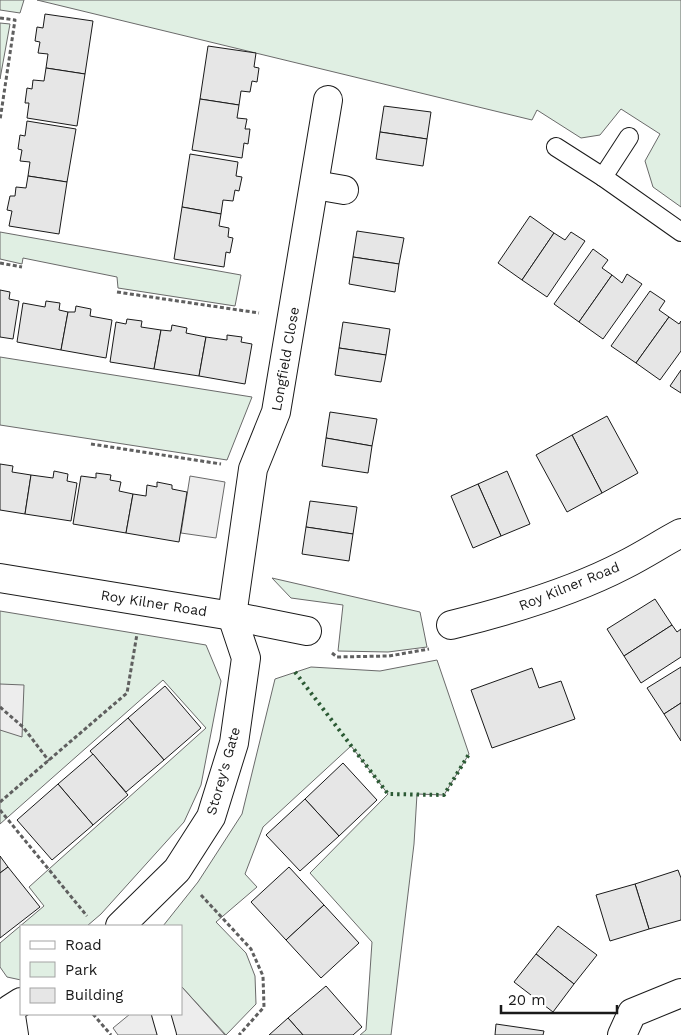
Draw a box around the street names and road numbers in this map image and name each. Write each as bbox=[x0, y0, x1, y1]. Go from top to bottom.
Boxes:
street label: Longfield Close bbox=[268, 306, 302, 412]
street label: Roy Kilner Road bbox=[516, 559, 622, 613]
street label: Roy Kilner Road bbox=[100, 587, 208, 619]
street label: Storey's Gate bbox=[203, 725, 243, 817]

